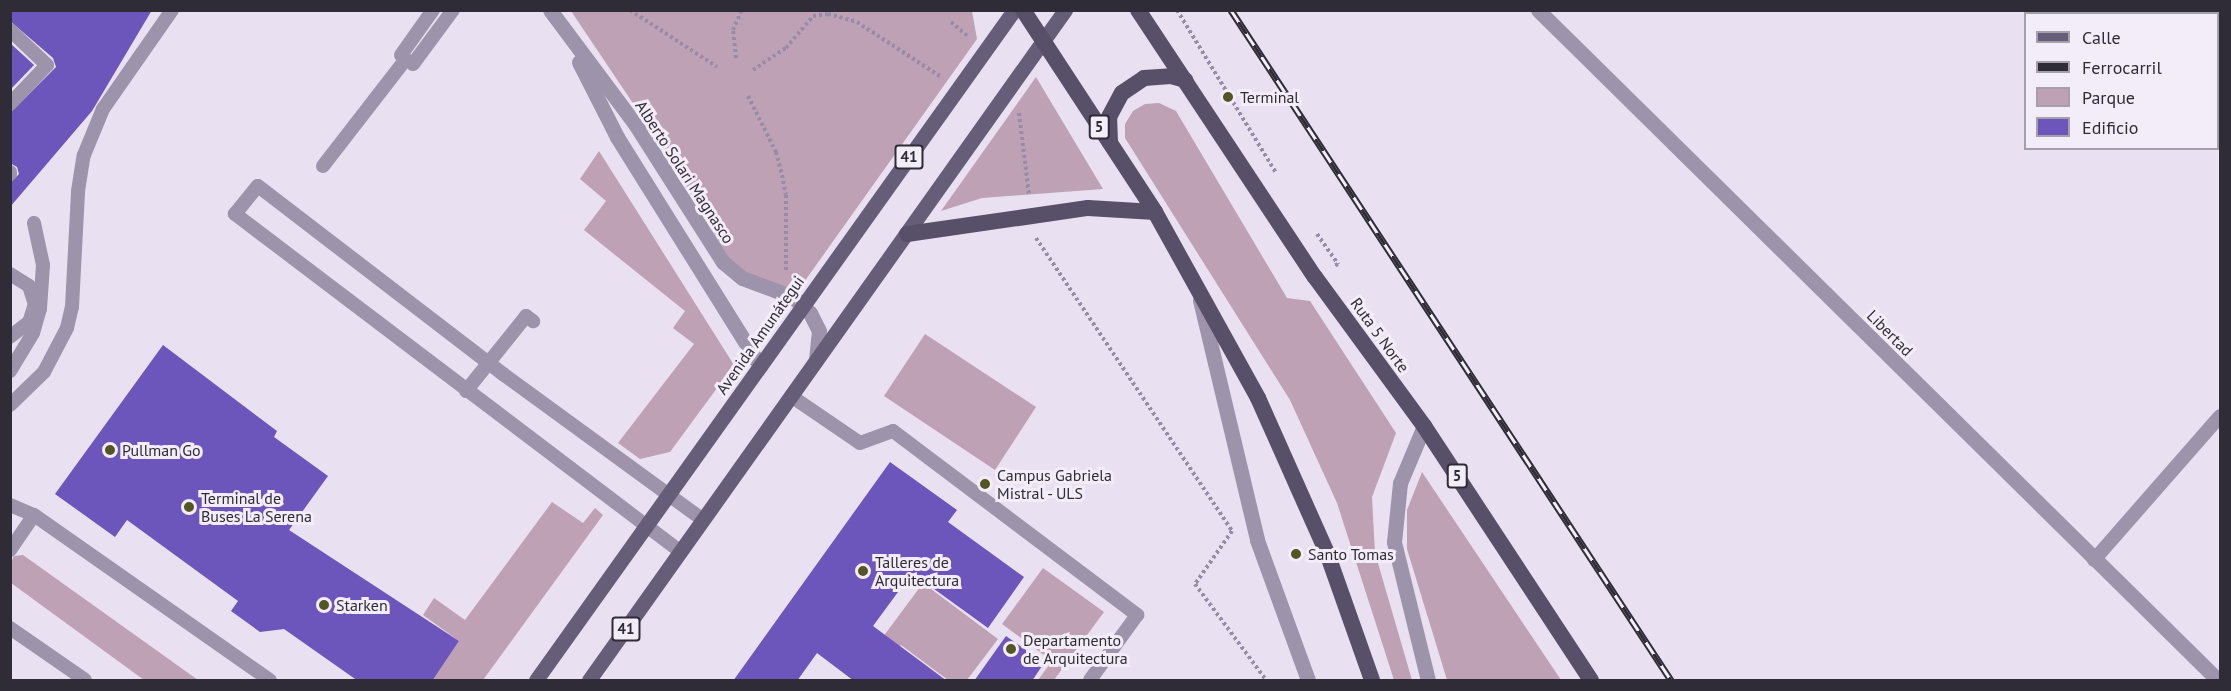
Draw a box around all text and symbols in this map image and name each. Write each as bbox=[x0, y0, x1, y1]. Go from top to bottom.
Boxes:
legend bbox=[2024, 12, 2219, 150]
text: Calle bbox=[2082, 26, 2121, 49]
text: Ferrocarril bbox=[2082, 56, 2162, 79]
text: Parque bbox=[2082, 86, 2135, 109]
place label: Terminal bbox=[1240, 87, 1299, 107]
marker: Terminal bbox=[1221, 90, 1235, 104]
street label: Alberto Solari Magnasco bbox=[632, 97, 738, 247]
road number: 5 bbox=[1088, 115, 1110, 139]
text: Edificio bbox=[2082, 116, 2138, 139]
road number: 41 bbox=[894, 145, 924, 169]
street label: Avenida Amunátegui bbox=[712, 272, 808, 398]
street label: Ruta 5 Norte bbox=[1347, 294, 1413, 376]
street label: Libertad bbox=[1863, 306, 1917, 360]
place label: Pullman Go bbox=[122, 440, 201, 460]
marker: Pullman Go bbox=[103, 443, 117, 457]
road number: 5 bbox=[1446, 464, 1468, 488]
place label: Campus Gabriela Mistral - ULS bbox=[997, 465, 1112, 503]
marker: Campus Gabriela Mistral - ULS bbox=[978, 477, 992, 491]
place label: Terminal de Buses La Serena bbox=[201, 488, 312, 526]
marker: Terminal de Buses La Serena bbox=[182, 500, 196, 514]
place label: Santo Tomas bbox=[1308, 544, 1394, 564]
marker: Santo Tomas bbox=[1289, 547, 1303, 561]
place label: Talleres de Arquitectura bbox=[875, 552, 959, 590]
marker: Talleres de Arquitectura bbox=[856, 564, 870, 578]
place label: Starken bbox=[336, 595, 388, 615]
marker: Starken bbox=[317, 598, 331, 612]
road number: 41 bbox=[611, 617, 641, 641]
place label: Departamento de Arquitectura bbox=[1023, 630, 1128, 668]
marker: Departamento de Arquitectura bbox=[1004, 642, 1018, 656]

